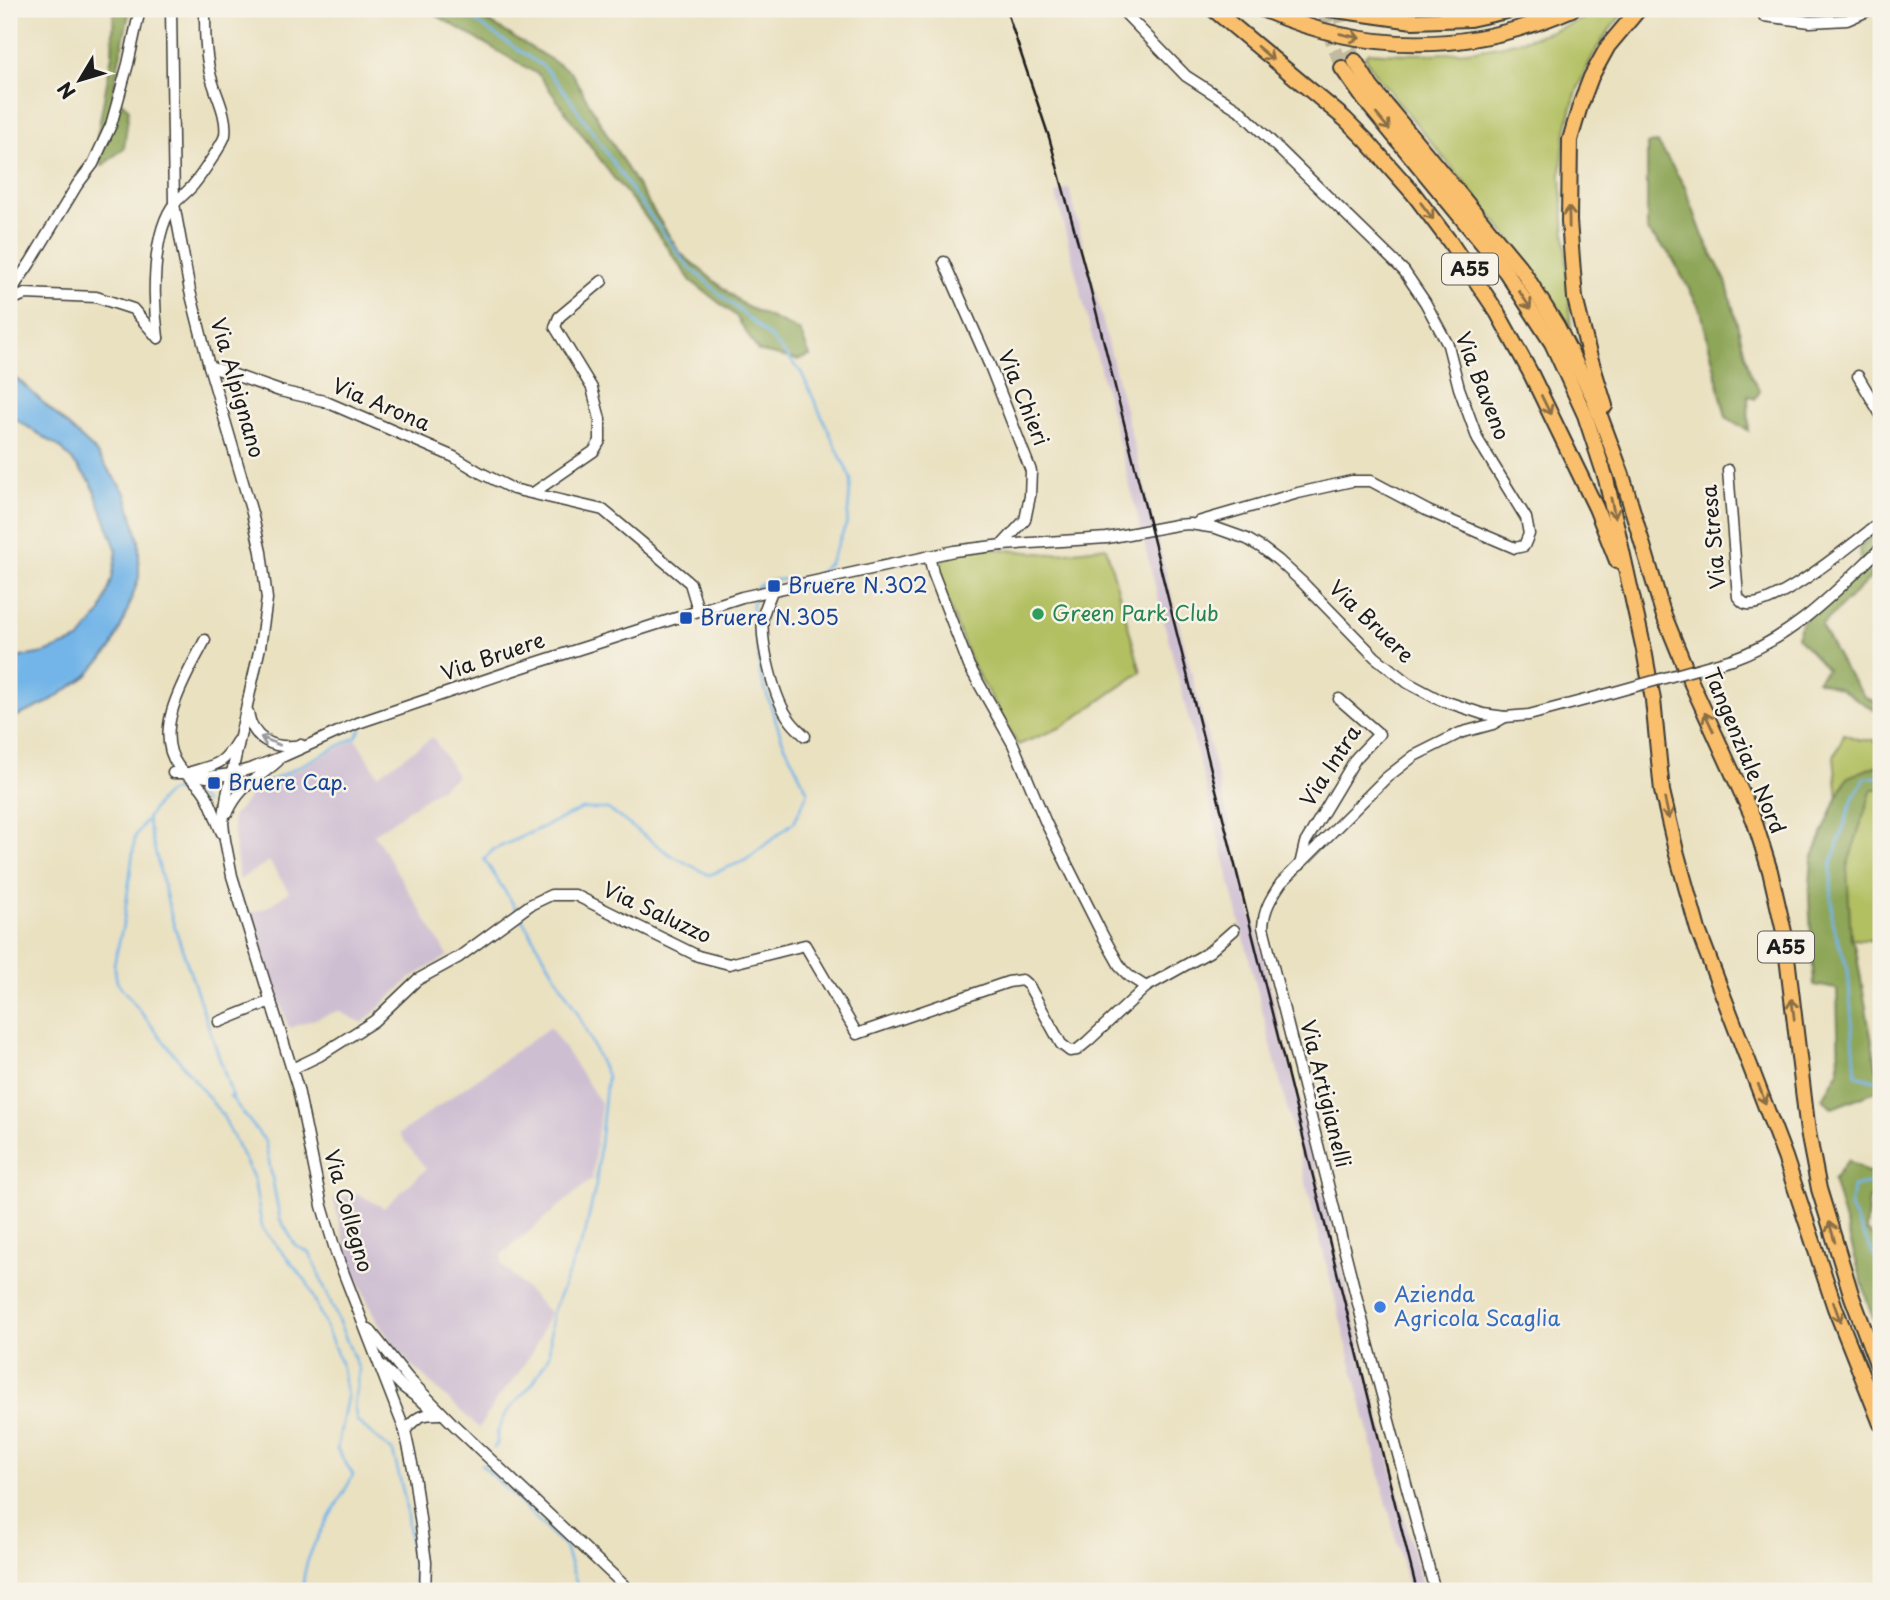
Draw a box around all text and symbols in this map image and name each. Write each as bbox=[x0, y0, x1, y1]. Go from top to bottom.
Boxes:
one-way arrow bbox=[1338, 30, 1361, 43]
one-way arrow bbox=[1256, 45, 1274, 60]
north arrow bbox=[46, 46, 116, 116]
text: N bbox=[50, 77, 81, 106]
one-way arrow bbox=[1375, 113, 1391, 131]
one-way arrow bbox=[1420, 202, 1435, 220]
one-way arrow bbox=[1563, 206, 1576, 229]
road number: A55 bbox=[1442, 254, 1498, 284]
one-way arrow bbox=[1518, 290, 1532, 309]
street label: Via Alpignano bbox=[204, 314, 274, 461]
street label: Via Baveno bbox=[1449, 326, 1519, 444]
street label: Via Chieri bbox=[991, 344, 1059, 450]
street label: Via Arona bbox=[328, 368, 437, 438]
one-way arrow bbox=[1540, 394, 1553, 415]
street label: Via Stresa bbox=[1692, 484, 1733, 591]
one-way arrow bbox=[1606, 496, 1620, 519]
place label: Bruere N.302 bbox=[788, 568, 928, 600]
street label: Via Bruere bbox=[1322, 572, 1422, 670]
marker: Bruere N.302 bbox=[766, 578, 782, 594]
place label: Green Park Club bbox=[1052, 596, 1219, 628]
place label: Bruere N.305 bbox=[700, 600, 839, 632]
marker: Green Park Club bbox=[1030, 606, 1046, 622]
marker: Bruere N.305 bbox=[678, 610, 694, 626]
street label: Via Bruere bbox=[436, 622, 549, 688]
street label: Tangenziale Nord bbox=[1696, 662, 1795, 838]
one-way arrow bbox=[1702, 712, 1715, 733]
street label: Via Intra bbox=[1291, 717, 1368, 812]
one-way arrow bbox=[259, 734, 281, 747]
place label: Bruere Cap. bbox=[228, 765, 348, 797]
marker: Bruere Cap. bbox=[206, 775, 222, 791]
one-way arrow bbox=[1660, 797, 1674, 820]
street label: Via Saluzzo bbox=[598, 872, 718, 950]
road number: A55 bbox=[1758, 931, 1814, 962]
one-way arrow bbox=[1786, 998, 1799, 1020]
street label: Via Artigianelli bbox=[1293, 1016, 1361, 1171]
one-way arrow bbox=[1756, 1083, 1769, 1105]
street label: Via Collegno bbox=[317, 1145, 383, 1276]
one-way arrow bbox=[1825, 1221, 1838, 1244]
place label: Azienda Agricola Scaglia bbox=[1394, 1277, 1560, 1333]
marker: Azienda Agricola Scaglia bbox=[1372, 1299, 1388, 1315]
one-way arrow bbox=[1832, 1301, 1844, 1323]

